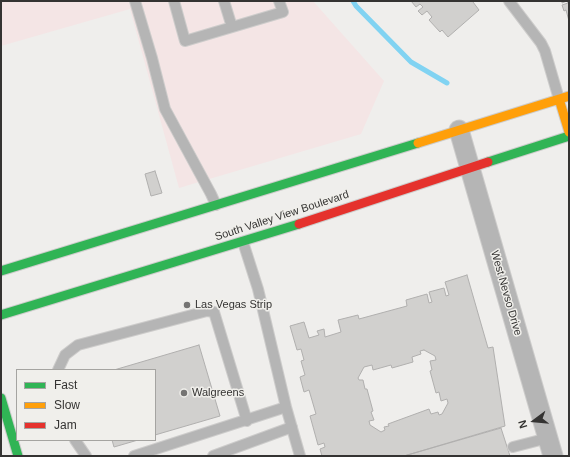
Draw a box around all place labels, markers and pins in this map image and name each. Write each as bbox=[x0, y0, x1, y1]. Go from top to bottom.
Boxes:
place label: Las Vegas Strip bbox=[195, 298, 272, 312]
marker: Las Vegas Strip bbox=[182, 300, 192, 310]
place label: Walgreens bbox=[192, 386, 244, 400]
marker: Walgreens bbox=[179, 388, 189, 398]

